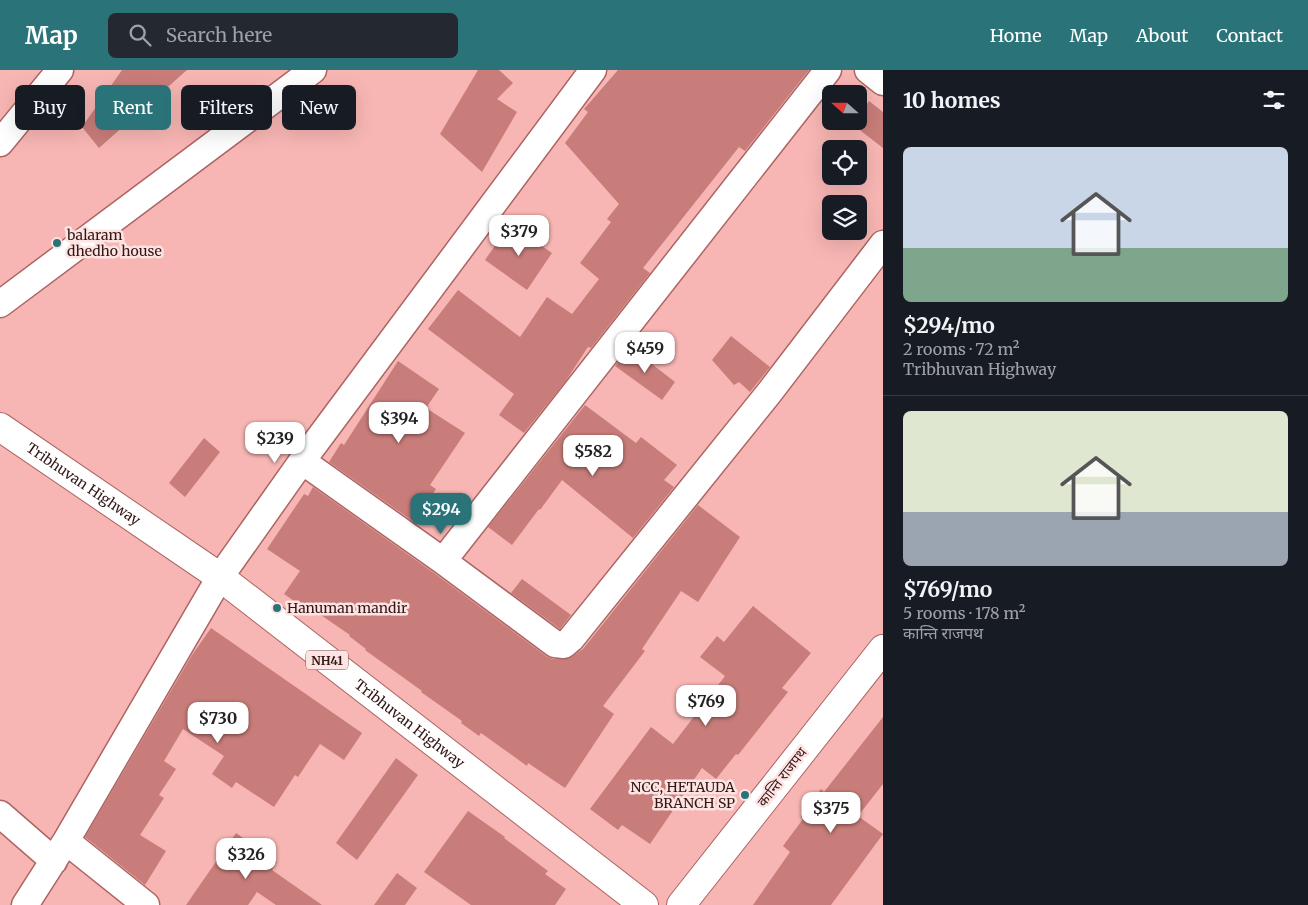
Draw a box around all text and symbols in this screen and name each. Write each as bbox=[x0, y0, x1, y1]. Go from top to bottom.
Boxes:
search box bbox=[108, 13, 458, 58]
text: Map bbox=[25, 20, 78, 51]
icon: search bbox=[126, 21, 154, 49]
text: Search here bbox=[166, 23, 272, 47]
text: Home bbox=[990, 24, 1042, 47]
text: Map bbox=[1070, 24, 1108, 47]
text: About bbox=[1136, 24, 1188, 47]
text: Contact bbox=[1216, 24, 1283, 47]
chip: Buy bbox=[15, 85, 85, 130]
chip: Rent bbox=[95, 85, 171, 130]
chip: Filters bbox=[181, 85, 272, 130]
chip: New bbox=[282, 85, 356, 130]
north arrow bbox=[822, 85, 868, 130]
map controls bbox=[822, 85, 867, 240]
icon: filters bbox=[1260, 86, 1288, 114]
text: 10 homes bbox=[903, 87, 1001, 114]
button: locate bbox=[822, 140, 867, 185]
icon: home bbox=[1051, 179, 1141, 269]
button: layers bbox=[822, 195, 867, 240]
pin: $379 bbox=[489, 214, 549, 257]
text: $379 bbox=[500, 221, 538, 241]
place label: balaram dhedho house bbox=[66, 226, 162, 260]
marker: balaram dhedho house bbox=[51, 237, 63, 249]
text: $294/mo bbox=[903, 312, 995, 339]
pin: $459 bbox=[615, 332, 675, 374]
text: $459 bbox=[626, 338, 664, 358]
text: 2 rooms · 72 m² bbox=[903, 339, 1019, 359]
text: Tribhuvan Highway bbox=[903, 359, 1056, 379]
pin: $394 bbox=[369, 402, 429, 444]
text: $394 bbox=[380, 408, 418, 428]
pin: $239 bbox=[245, 422, 305, 464]
text: $239 bbox=[256, 428, 294, 448]
pin: $582 bbox=[563, 434, 623, 477]
street label: Tribhuvan Highway bbox=[23, 439, 145, 530]
text: $582 bbox=[574, 441, 612, 461]
icon: home bbox=[1051, 443, 1141, 533]
pin: $294 bbox=[411, 492, 471, 535]
text: $294 bbox=[422, 499, 460, 519]
text: $769/mo bbox=[903, 576, 992, 603]
place label: Hanuman mandir bbox=[287, 599, 407, 617]
marker: Hanuman mandir bbox=[271, 602, 283, 614]
text: 5 rooms · 178 m² bbox=[903, 603, 1025, 623]
text: कान्ति राजपथ bbox=[903, 623, 983, 643]
road number: NH41 bbox=[306, 650, 348, 670]
street label: Tribhuvan Highway bbox=[351, 675, 469, 772]
pin: $769 bbox=[676, 684, 736, 727]
text: $769 bbox=[687, 691, 725, 711]
pin: $730 bbox=[188, 702, 248, 744]
text: $730 bbox=[199, 708, 237, 728]
street label: कान्ति राजपथ bbox=[753, 743, 811, 810]
place label: NCC, HETAUDA BRANCH SP bbox=[631, 778, 735, 812]
marker: NCC, HETAUDA BRANCH SP bbox=[739, 789, 751, 801]
pin: $375 bbox=[801, 792, 861, 834]
text: $375 bbox=[812, 798, 850, 818]
pin: $326 bbox=[216, 838, 276, 880]
text: $326 bbox=[227, 844, 265, 864]

